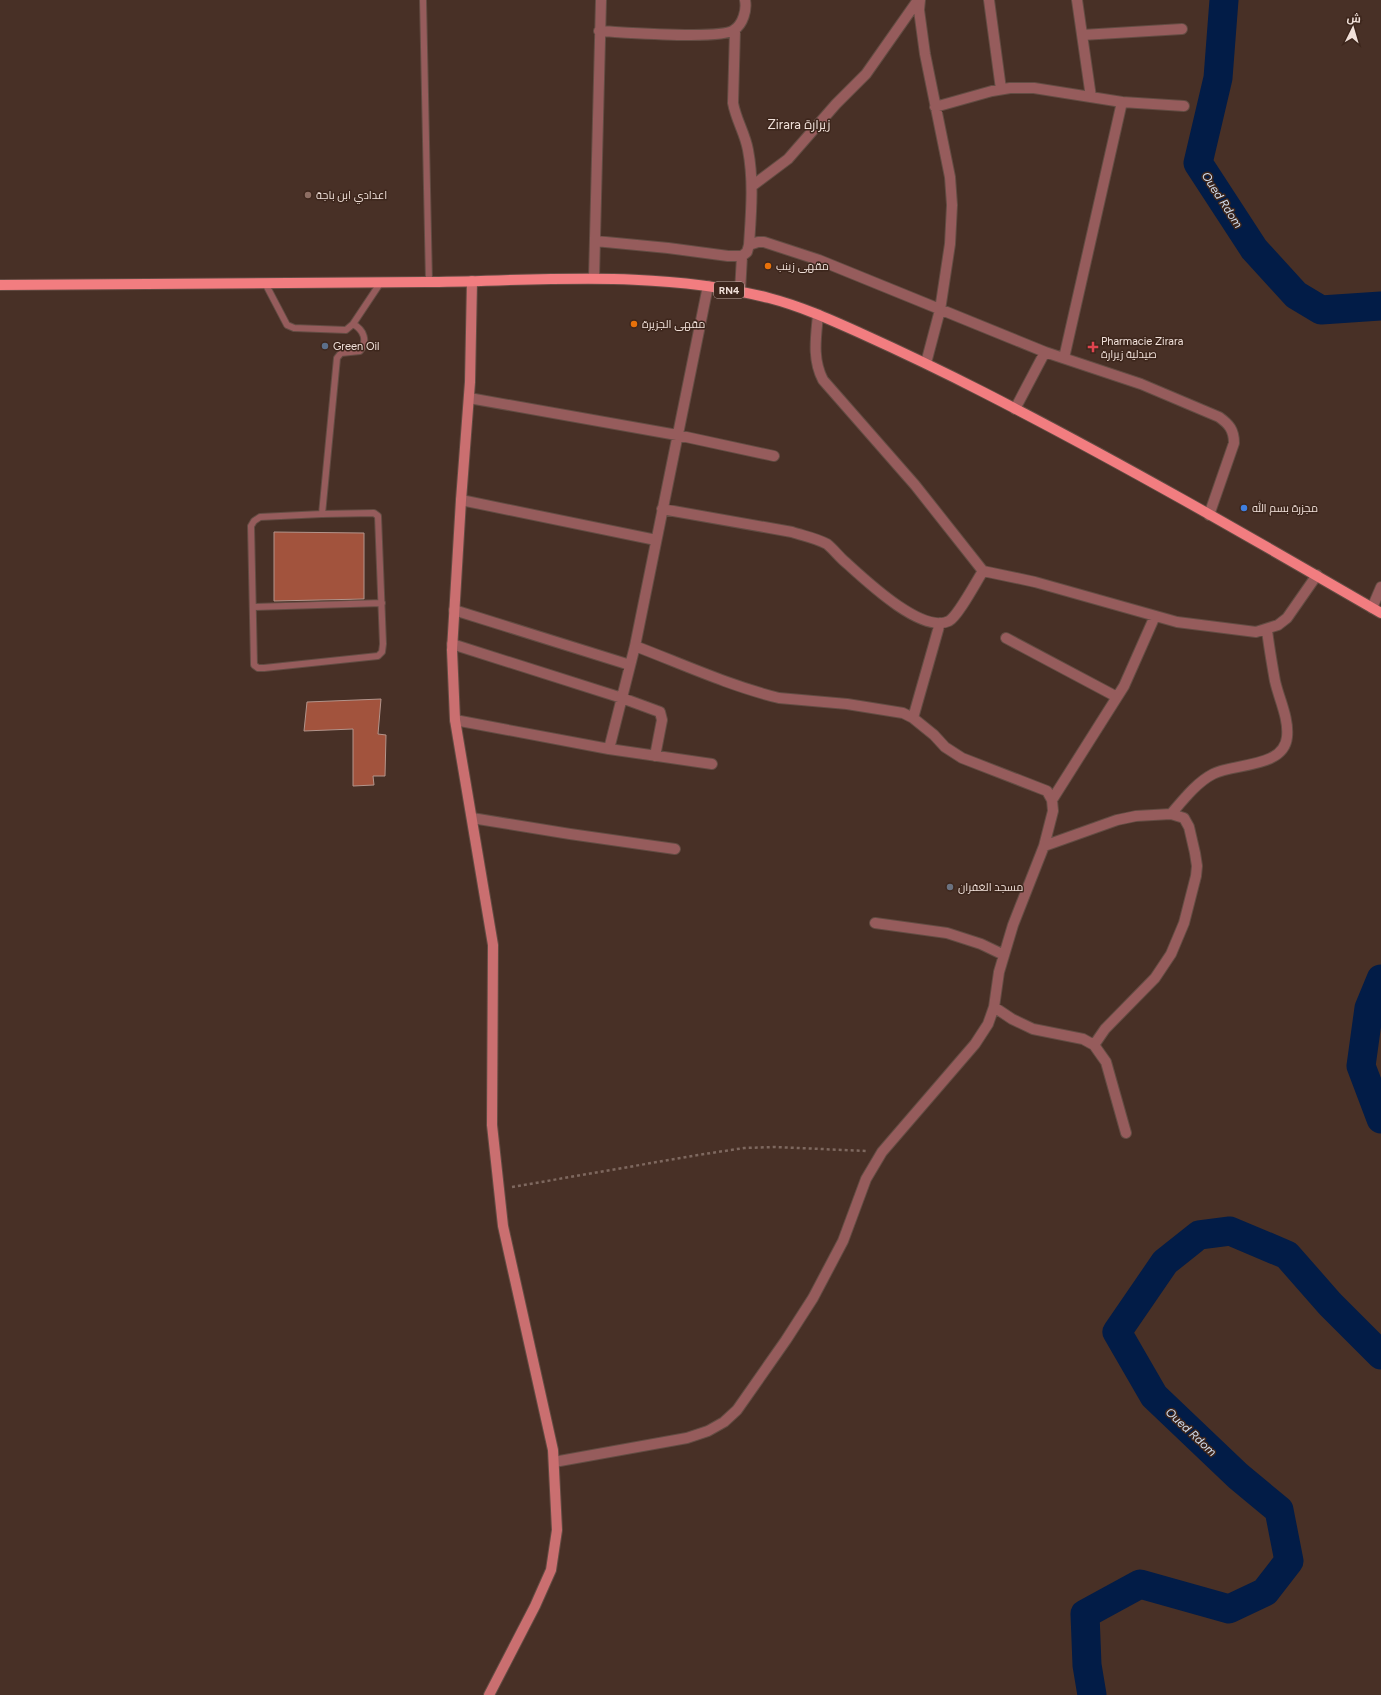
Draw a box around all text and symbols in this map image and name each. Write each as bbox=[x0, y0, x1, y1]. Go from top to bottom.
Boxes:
north arrow bbox=[1333, 8, 1373, 48]
text: ش bbox=[1346, 11, 1361, 26]
district label: Zirara زيرارة bbox=[768, 117, 830, 132]
water label: Oued Rdom bbox=[1199, 169, 1245, 231]
place label: اعدادي ابن باجة bbox=[316, 189, 387, 204]
marker: اعدادي ابن باجة bbox=[303, 190, 313, 200]
place label: مقهى زينب bbox=[776, 260, 829, 273]
marker: مقهى زينب bbox=[763, 261, 773, 271]
road number: RN4 bbox=[714, 282, 744, 298]
place label: مقهى الجزيرة bbox=[642, 318, 705, 331]
marker: مقهى الجزيرة bbox=[629, 319, 639, 329]
place label: Pharmacie Zirara صيدلية زيرارة bbox=[1101, 335, 1183, 361]
place label: Green Oil bbox=[333, 340, 379, 353]
marker: Green Oil bbox=[320, 341, 330, 351]
marker: Pharmacie Zirara صيدلية زيرارة bbox=[1088, 342, 1098, 352]
place label: مجزرة بسم الله bbox=[1252, 500, 1318, 516]
marker: مجزرة بسم الله bbox=[1239, 503, 1249, 513]
place label: مسجد الغفران bbox=[958, 881, 1023, 894]
marker: مسجد الغفران bbox=[945, 882, 955, 892]
water label: Oued Rdom bbox=[1163, 1405, 1219, 1459]

